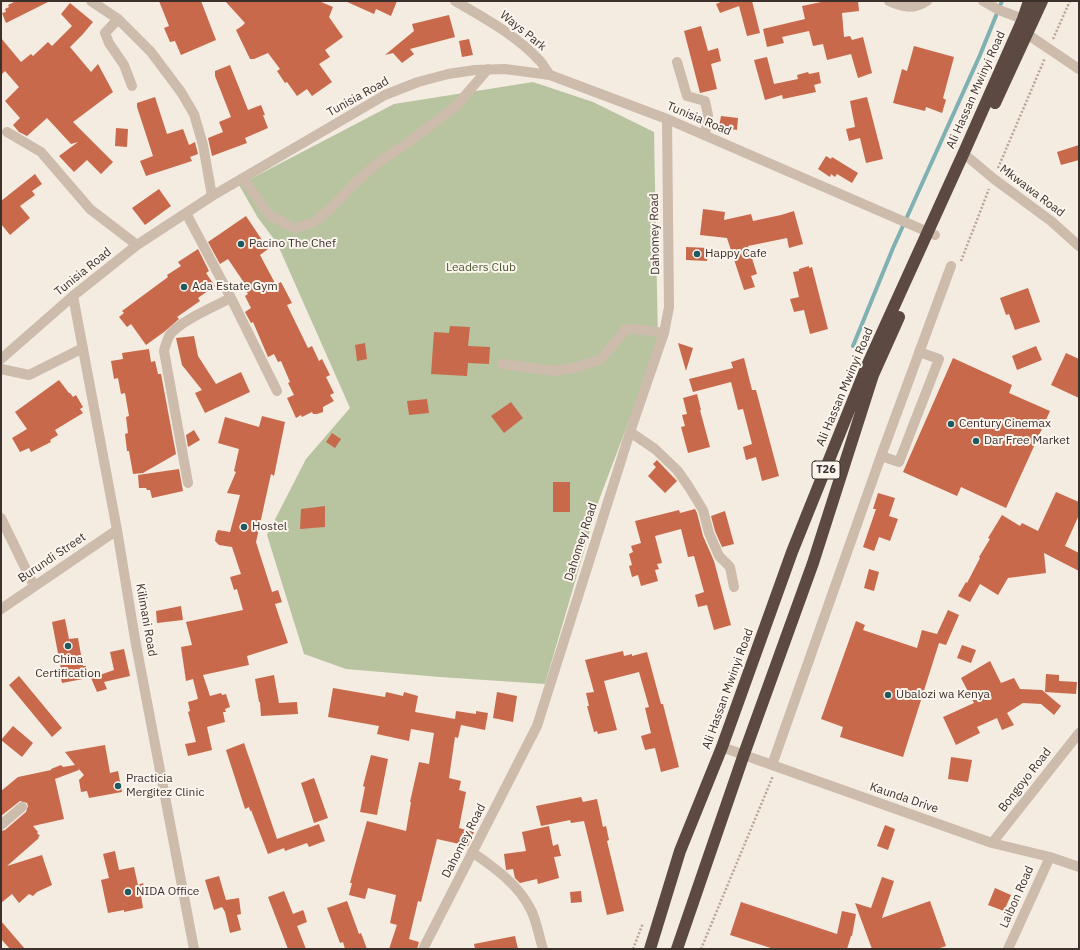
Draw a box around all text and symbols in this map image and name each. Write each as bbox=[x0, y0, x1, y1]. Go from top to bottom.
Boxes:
street label: Ways Park bbox=[497, 8, 549, 54]
street label: Ali Hassan Mwinyi Road bbox=[944, 29, 1008, 151]
street label: Tunisia Road bbox=[325, 74, 391, 120]
street label: Tunisia Road bbox=[665, 99, 733, 139]
street label: Mkwawa Road bbox=[997, 162, 1067, 220]
street label: Dahomey Road bbox=[647, 193, 663, 275]
place label: Pacino The Chef bbox=[249, 237, 336, 251]
marker: Pacino The Chef bbox=[236, 239, 246, 249]
street label: Tunisia Road bbox=[52, 245, 114, 299]
place label: Happy Cafe bbox=[705, 247, 767, 261]
marker: Happy Cafe bbox=[692, 249, 702, 259]
park label: Leaders Club bbox=[446, 261, 516, 275]
place label: Ada Estate Gym bbox=[192, 280, 278, 294]
marker: Ada Estate Gym bbox=[179, 282, 189, 292]
street label: Ali Hassan Mwinyi Road bbox=[813, 326, 877, 448]
place label: Century Cinemax bbox=[959, 417, 1051, 431]
marker: Century Cinemax bbox=[946, 419, 956, 429]
place label: Dar Free Market bbox=[984, 434, 1070, 448]
marker: Dar Free Market bbox=[971, 436, 981, 446]
road number: T26 bbox=[812, 461, 840, 479]
street label: Dahomey Road bbox=[562, 501, 600, 583]
place label: Hostel bbox=[252, 520, 287, 534]
marker: Hostel bbox=[239, 522, 249, 532]
street label: Burundi Street bbox=[15, 530, 89, 586]
street label: Kilimani Road bbox=[132, 582, 160, 658]
street label: Ali Hassan Mwinyi Road bbox=[699, 627, 757, 751]
marker: China Certification bbox=[63, 641, 73, 651]
place label: China Certification bbox=[35, 653, 101, 681]
place label: Ubalozi wa Kenya bbox=[896, 688, 990, 702]
marker: Ubalozi wa Kenya bbox=[883, 690, 893, 700]
street label: Bongoyo Road bbox=[996, 745, 1054, 815]
place label: Practicia Mergitez Clinic bbox=[126, 772, 204, 800]
street label: Kaunda Drive bbox=[868, 780, 940, 816]
marker: Practicia Mergitez Clinic bbox=[113, 781, 123, 791]
street label: Dahomey Road bbox=[439, 801, 489, 881]
street label: Laibon Road bbox=[997, 864, 1037, 930]
place label: NIDA Office bbox=[136, 885, 199, 899]
marker: NIDA Office bbox=[123, 887, 133, 897]

